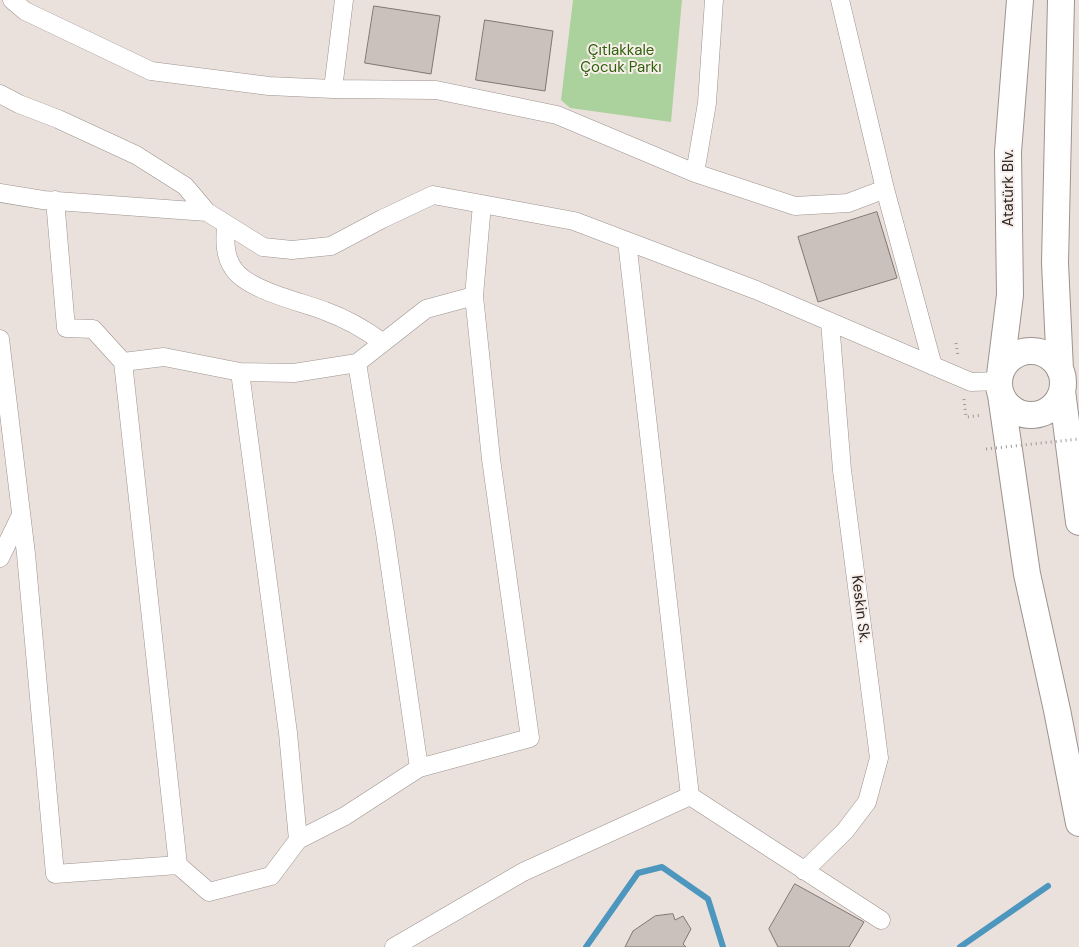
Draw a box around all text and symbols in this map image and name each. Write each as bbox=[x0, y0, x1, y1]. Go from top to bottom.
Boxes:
park label: Çıtlakkale Çocuk Parkı bbox=[580, 42, 662, 77]
street label: Atatürk Blv. bbox=[1000, 149, 1018, 227]
street label: Keskin Sk. bbox=[847, 575, 873, 643]

